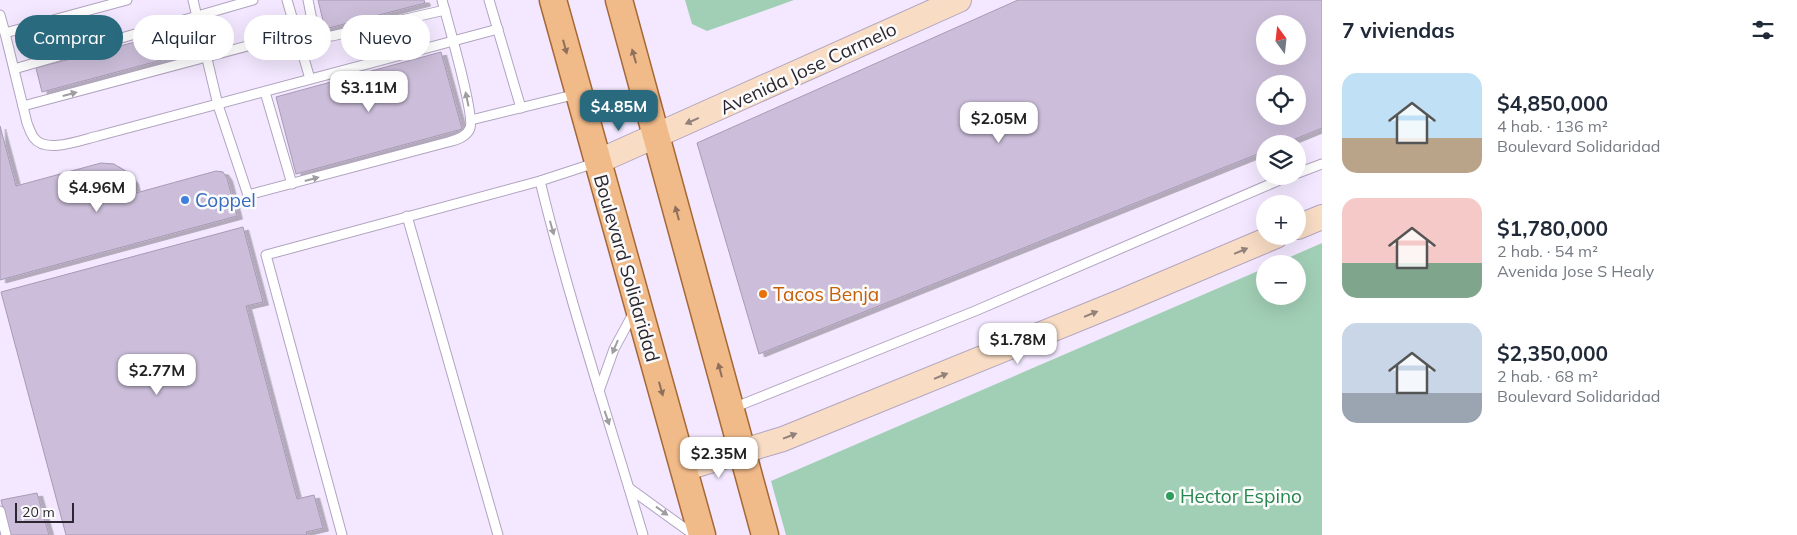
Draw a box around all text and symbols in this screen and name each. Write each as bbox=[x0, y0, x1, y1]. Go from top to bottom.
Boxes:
chip: Comprar bbox=[15, 15, 123, 60]
chip: Alquilar bbox=[133, 15, 234, 60]
chip: Filtros bbox=[244, 15, 331, 60]
chip: Nuevo bbox=[341, 15, 430, 60]
north arrow bbox=[1256, 15, 1306, 65]
map controls bbox=[1256, 15, 1306, 305]
street label: Avenida Jose Carmelo bbox=[716, 16, 900, 120]
icon: filters bbox=[1749, 16, 1777, 44]
text: 7 viviendas bbox=[1342, 17, 1455, 43]
one-way arrow bbox=[562, 40, 570, 55]
one-way arrow bbox=[630, 49, 638, 64]
pin: $3.11M bbox=[328, 70, 410, 113]
button: locate bbox=[1256, 75, 1306, 125]
text: $3.11M bbox=[341, 77, 397, 97]
one-way arrow bbox=[63, 90, 78, 98]
pin: $4.85M bbox=[578, 90, 660, 132]
text: $4,850,000 bbox=[1497, 90, 1608, 116]
one-way arrow bbox=[463, 92, 471, 107]
icon: home bbox=[1382, 93, 1442, 153]
text: $4.85M bbox=[591, 96, 647, 116]
pin: $2.05M bbox=[958, 102, 1040, 144]
text: $2.05M bbox=[971, 108, 1027, 128]
text: 4 hab. · 136 m² bbox=[1497, 116, 1608, 136]
one-way arrow bbox=[685, 117, 699, 125]
button: layers bbox=[1256, 135, 1306, 185]
text: Boulevard Solidaridad bbox=[1497, 136, 1660, 156]
pin: $4.96M bbox=[56, 170, 138, 213]
street label: Boulevard Solidaridad bbox=[589, 171, 665, 365]
one-way arrow bbox=[305, 174, 320, 182]
text: $4.96M bbox=[69, 177, 125, 197]
place label: Coppel bbox=[195, 188, 256, 212]
marker: Coppel bbox=[179, 194, 191, 206]
button: + bbox=[1256, 195, 1306, 245]
one-way arrow bbox=[673, 205, 681, 220]
text: $1,780,000 bbox=[1497, 215, 1608, 241]
icon: home bbox=[1382, 218, 1442, 278]
one-way arrow bbox=[549, 221, 557, 236]
text: 2 hab. · 54 m² bbox=[1497, 241, 1598, 261]
one-way arrow bbox=[1234, 247, 1248, 255]
button: − bbox=[1256, 255, 1306, 305]
text: Avenida Jose S Healy bbox=[1497, 261, 1654, 281]
place label: Tacos Benja bbox=[773, 282, 879, 306]
marker: Tacos Benja bbox=[757, 288, 769, 300]
one-way arrow bbox=[1084, 310, 1098, 318]
pin: $1.78M bbox=[977, 322, 1059, 365]
text: $1.78M bbox=[990, 329, 1046, 349]
one-way arrow bbox=[611, 340, 619, 354]
text: $2,350,000 bbox=[1497, 340, 1608, 366]
icon: home bbox=[1382, 343, 1442, 403]
pin: $2.77M bbox=[116, 354, 198, 396]
text: $2.77M bbox=[129, 360, 185, 380]
one-way arrow bbox=[716, 362, 724, 377]
text: 2 hab. · 68 m² bbox=[1497, 366, 1598, 386]
one-way arrow bbox=[933, 371, 948, 379]
one-way arrow bbox=[657, 381, 665, 396]
text: Boulevard Solidaridad bbox=[1497, 386, 1660, 406]
one-way arrow bbox=[604, 410, 611, 425]
one-way arrow bbox=[783, 432, 797, 440]
pin: $2.35M bbox=[678, 436, 760, 479]
text: $2.35M bbox=[691, 443, 747, 463]
place label: Hector Espino bbox=[1180, 484, 1302, 508]
marker: Hector Espino bbox=[1164, 490, 1176, 502]
scale bar bbox=[15, 500, 74, 523]
text: 20 m bbox=[22, 503, 55, 521]
one-way arrow bbox=[655, 506, 669, 516]

